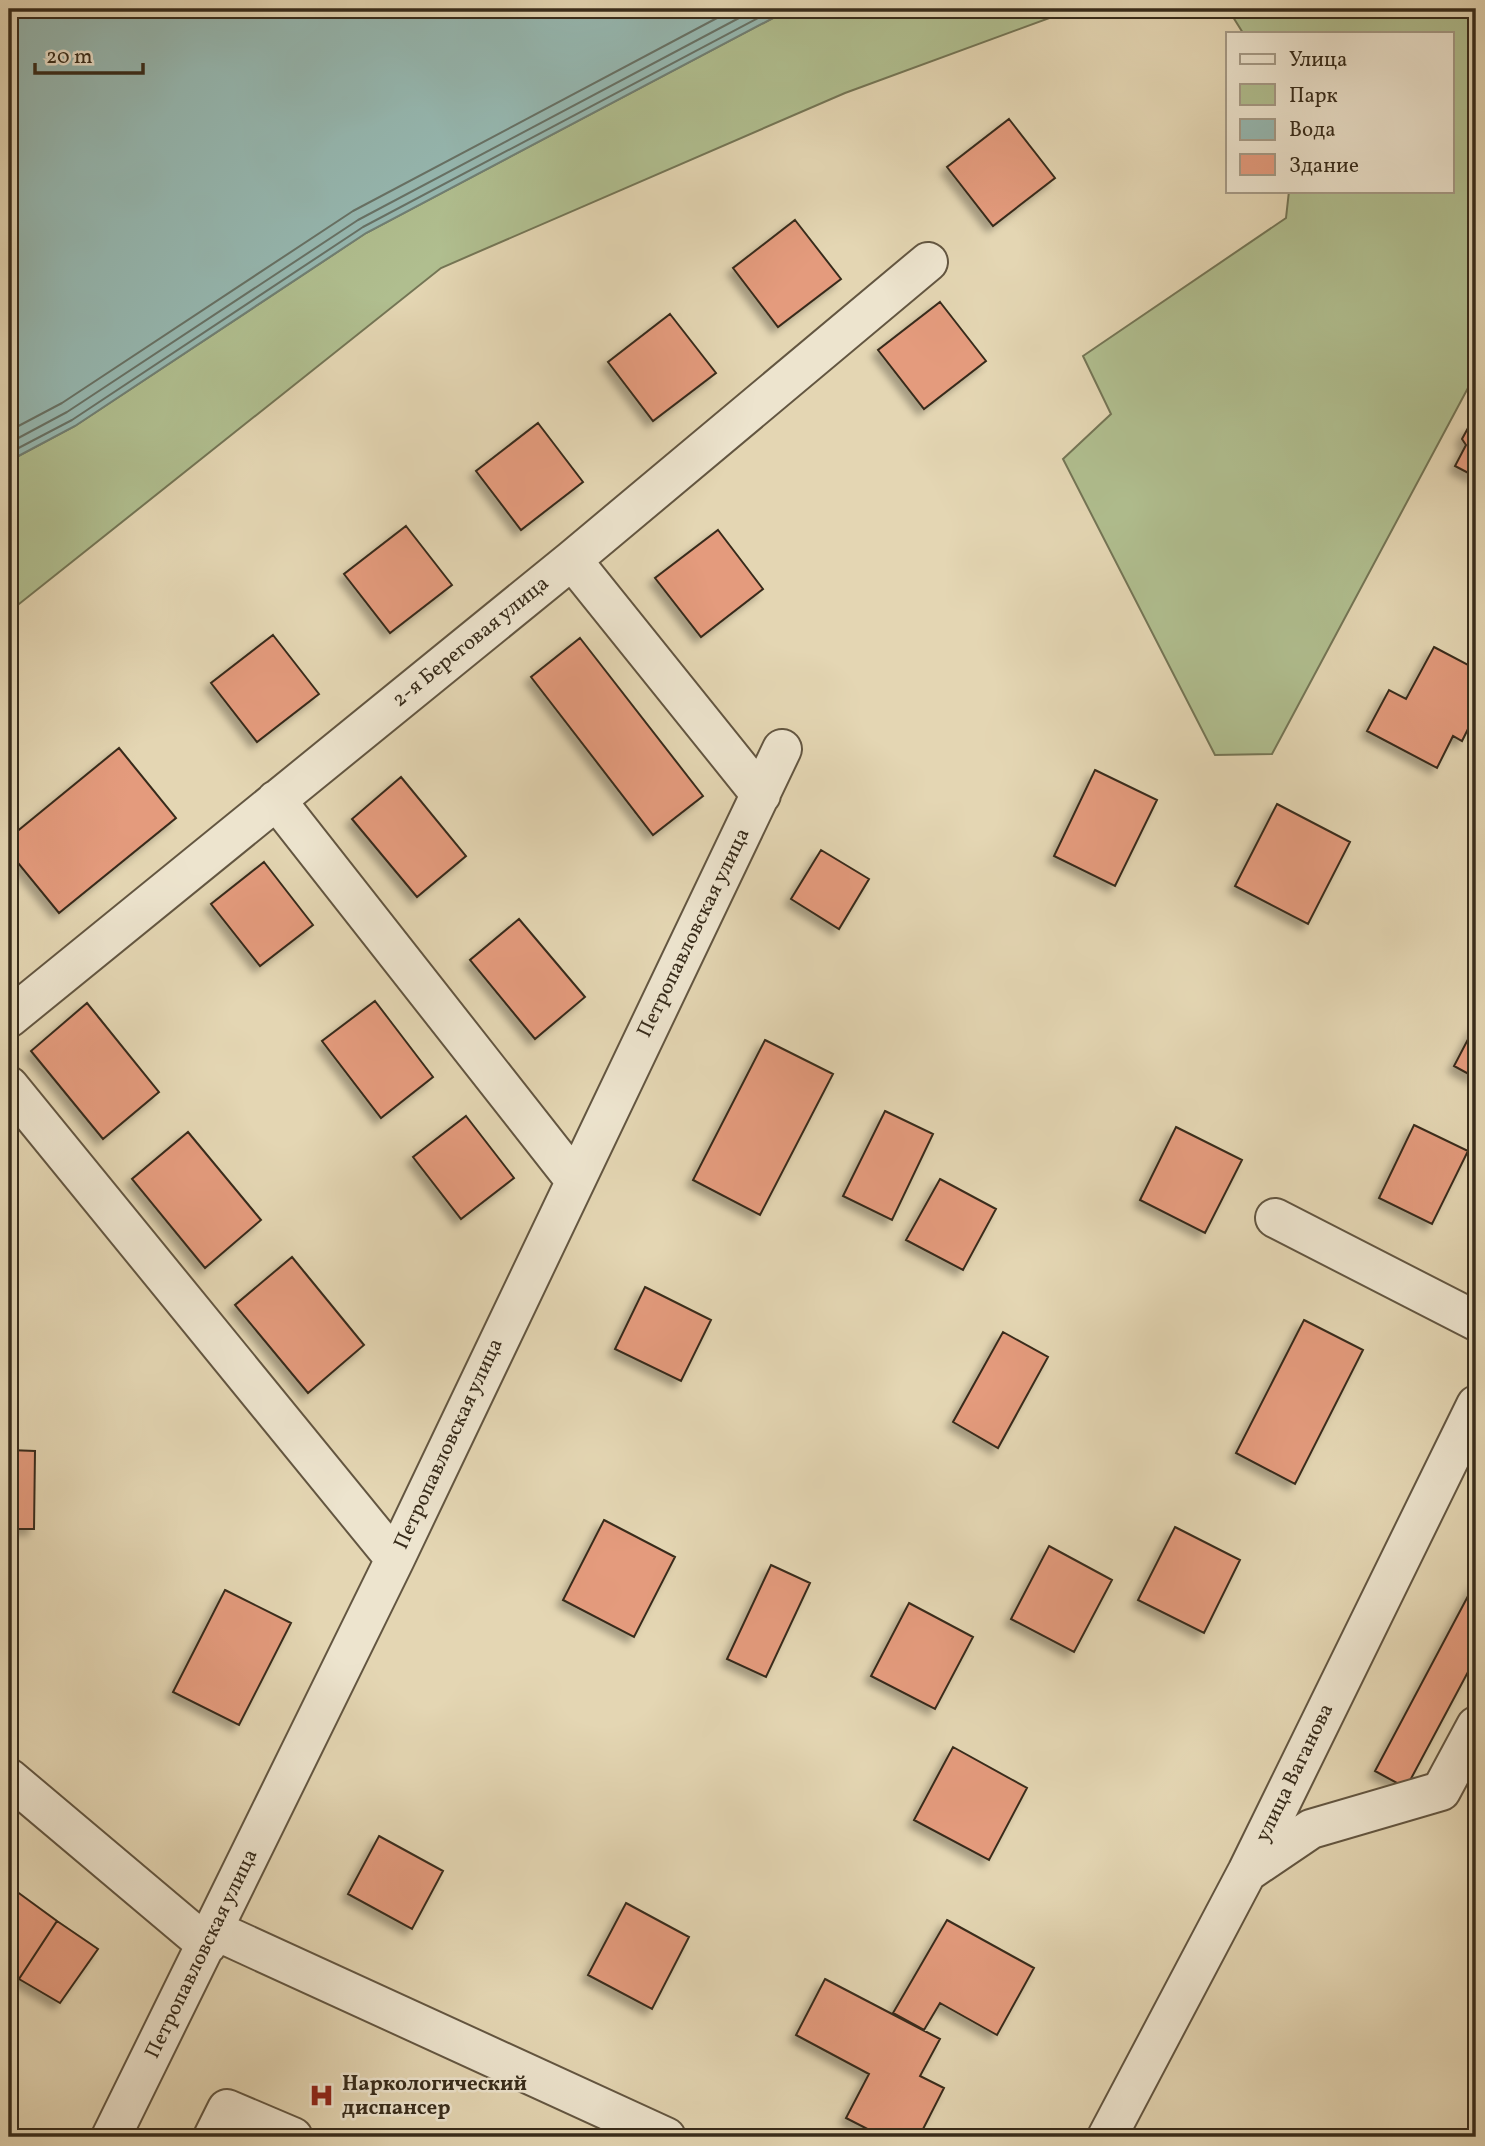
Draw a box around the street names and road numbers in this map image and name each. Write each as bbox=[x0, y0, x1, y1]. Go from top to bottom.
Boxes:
street label: 2-я Береговая улица bbox=[386, 570, 556, 714]
street label: Петропавловская улица bbox=[631, 823, 757, 1043]
street label: Петропавловская улица bbox=[387, 1334, 511, 1554]
street label: улица Ваганова bbox=[1249, 1699, 1341, 1847]
street label: Петропавловская улица bbox=[139, 1844, 265, 2064]

